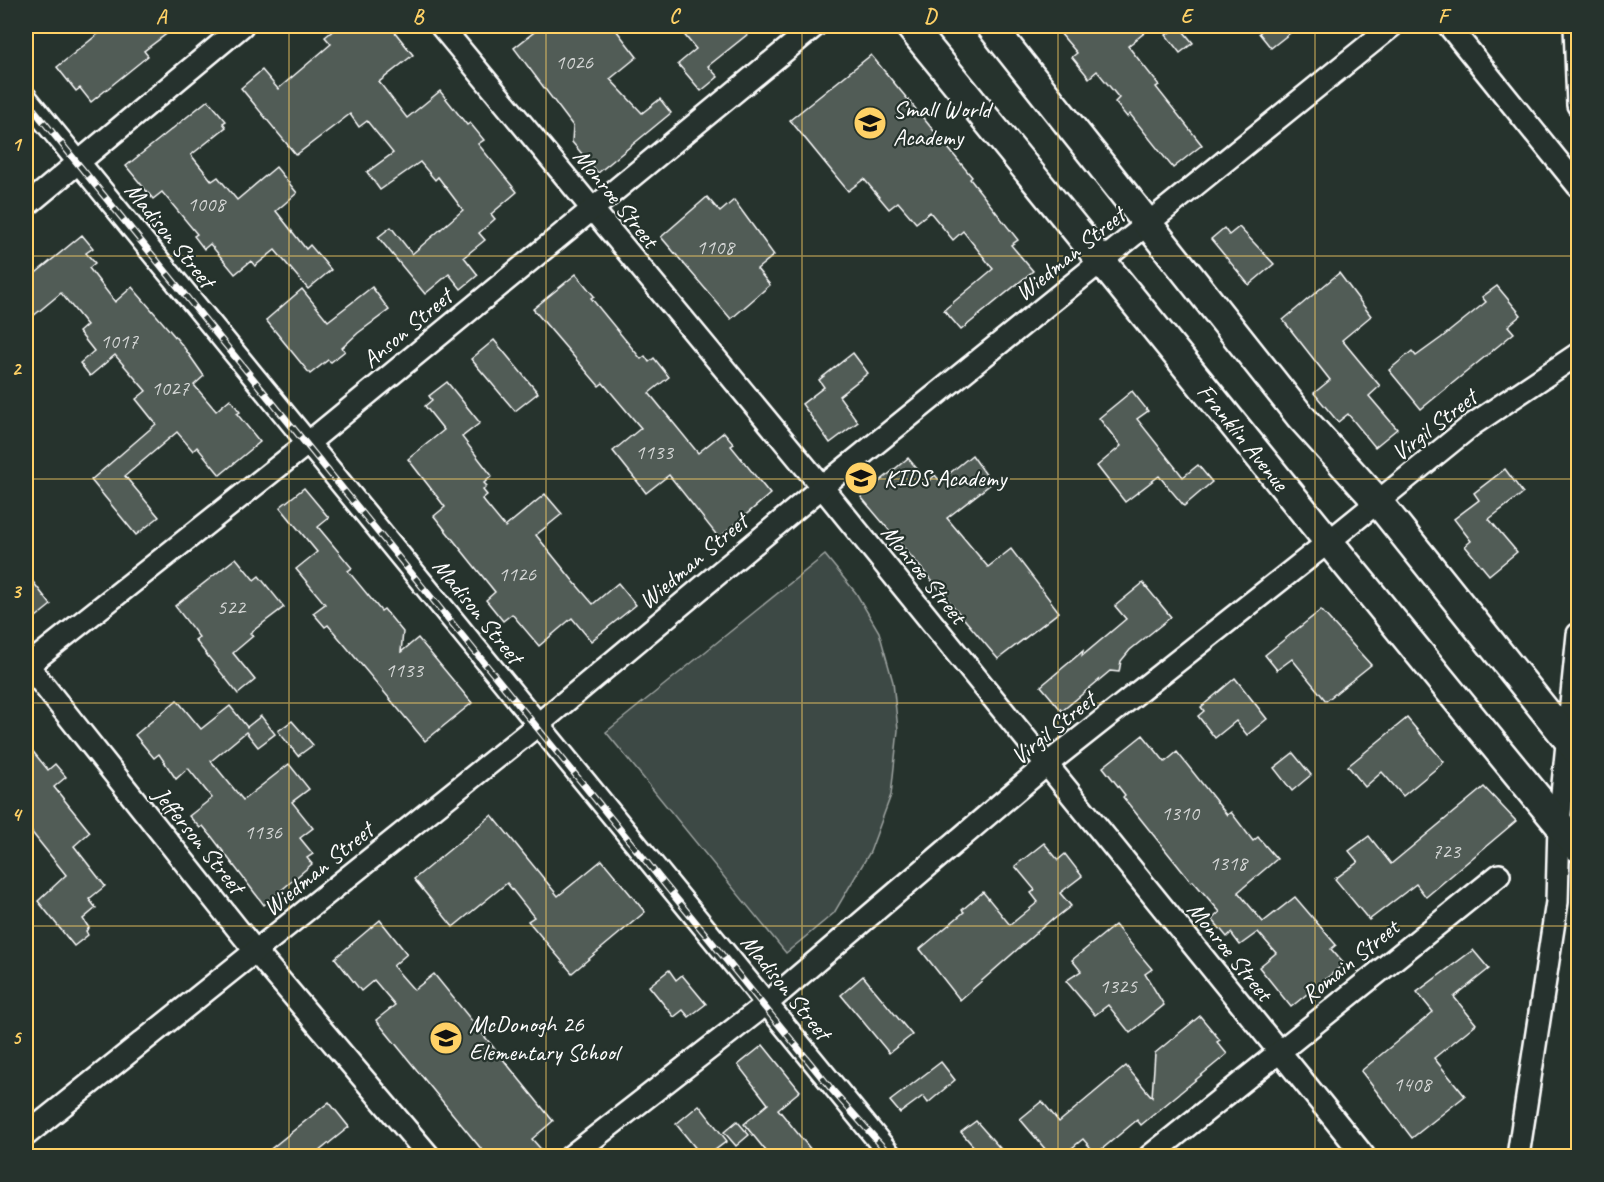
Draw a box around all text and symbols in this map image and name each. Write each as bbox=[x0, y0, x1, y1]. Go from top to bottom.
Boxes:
text: A bbox=[156, 4, 168, 29]
text: B bbox=[413, 4, 425, 29]
text: C bbox=[669, 4, 681, 29]
text: D bbox=[924, 4, 938, 29]
text: E bbox=[1181, 4, 1195, 29]
text: F bbox=[1438, 4, 1452, 29]
house number: 1026 bbox=[555, 49, 593, 75]
place label: Small World Academy bbox=[893, 94, 994, 152]
school or university icon: Small World Academy bbox=[852, 105, 888, 141]
text: 1 bbox=[12, 132, 23, 157]
street label: Monroe Street bbox=[567, 142, 666, 255]
street label: Madison Street bbox=[118, 176, 224, 296]
house number: 1008 bbox=[187, 191, 227, 217]
street label: Wiedman Street bbox=[1009, 199, 1134, 308]
house number: 1108 bbox=[696, 234, 736, 260]
street label: Anson Street bbox=[356, 280, 460, 374]
house number: 1017 bbox=[100, 328, 139, 354]
text: 2 bbox=[12, 356, 23, 381]
house number: 1027 bbox=[151, 375, 190, 401]
street label: Franklin Avenue bbox=[1191, 377, 1297, 498]
street label: Virgil Street bbox=[1385, 381, 1485, 468]
house number: 1133 bbox=[635, 439, 674, 465]
school or university icon: KIDS Academy bbox=[843, 460, 879, 496]
place label: KIDS Academy bbox=[884, 463, 1008, 493]
street label: Wiedman Street bbox=[632, 505, 756, 615]
street label: Monroe Street bbox=[875, 518, 974, 631]
street label: Madison Street bbox=[426, 552, 532, 672]
house number: 1126 bbox=[498, 561, 536, 587]
text: 3 bbox=[12, 579, 23, 604]
house number: 522 bbox=[217, 594, 247, 620]
house number: 1133 bbox=[385, 657, 424, 683]
street label: Virgil Street bbox=[1005, 683, 1104, 771]
street label: Jefferson Street bbox=[146, 780, 253, 902]
house number: 1310 bbox=[1161, 800, 1200, 826]
text: 4 bbox=[12, 802, 24, 827]
street label: Wiedman Street bbox=[257, 814, 382, 923]
house number: 1136 bbox=[244, 819, 282, 845]
house number: 723 bbox=[1432, 838, 1462, 864]
house number: 1318 bbox=[1209, 850, 1249, 876]
street label: Monroe Street bbox=[1181, 895, 1280, 1008]
street label: Romain Street bbox=[1295, 911, 1407, 1009]
street label: Madison Street bbox=[734, 928, 840, 1048]
house number: 1325 bbox=[1099, 973, 1138, 999]
place label: McDonogh 26 Elementary School bbox=[469, 1009, 623, 1067]
school or university icon: McDonogh 26 Elementary School bbox=[428, 1020, 464, 1056]
text: 5 bbox=[12, 1025, 23, 1050]
house number: 1408 bbox=[1393, 1071, 1433, 1097]

